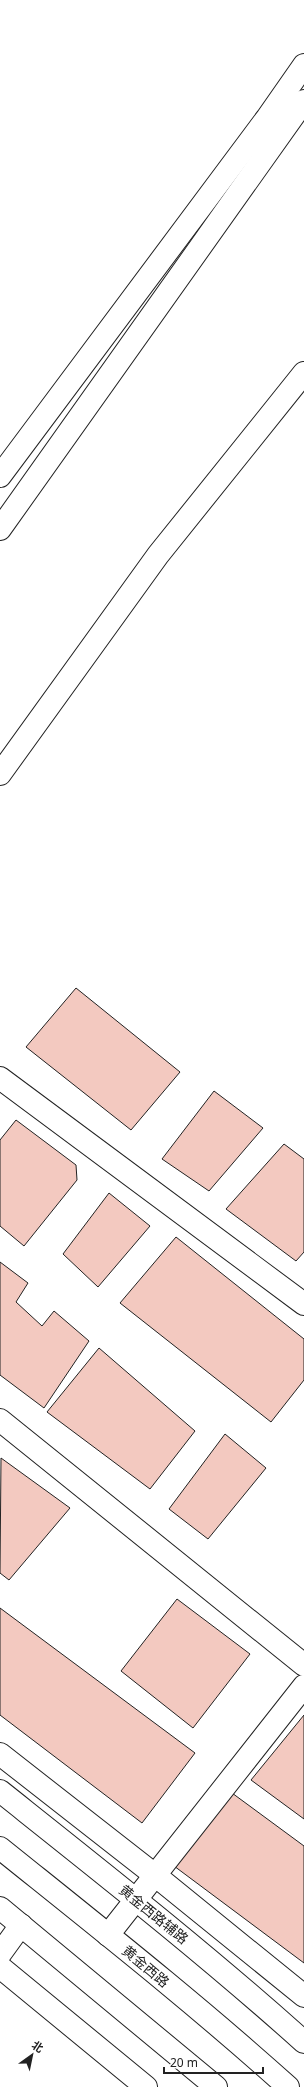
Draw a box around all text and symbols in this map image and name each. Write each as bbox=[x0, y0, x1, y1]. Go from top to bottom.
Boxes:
street label: 黄金西路辅路 bbox=[115, 1880, 193, 1948]
street label: 黄金西路 bbox=[118, 1941, 174, 1991]
north arrow bbox=[12, 2035, 52, 2075]
text: 北 bbox=[29, 2037, 46, 2055]
scale bar bbox=[164, 2049, 263, 2075]
text: 20 m bbox=[170, 2054, 198, 2071]

